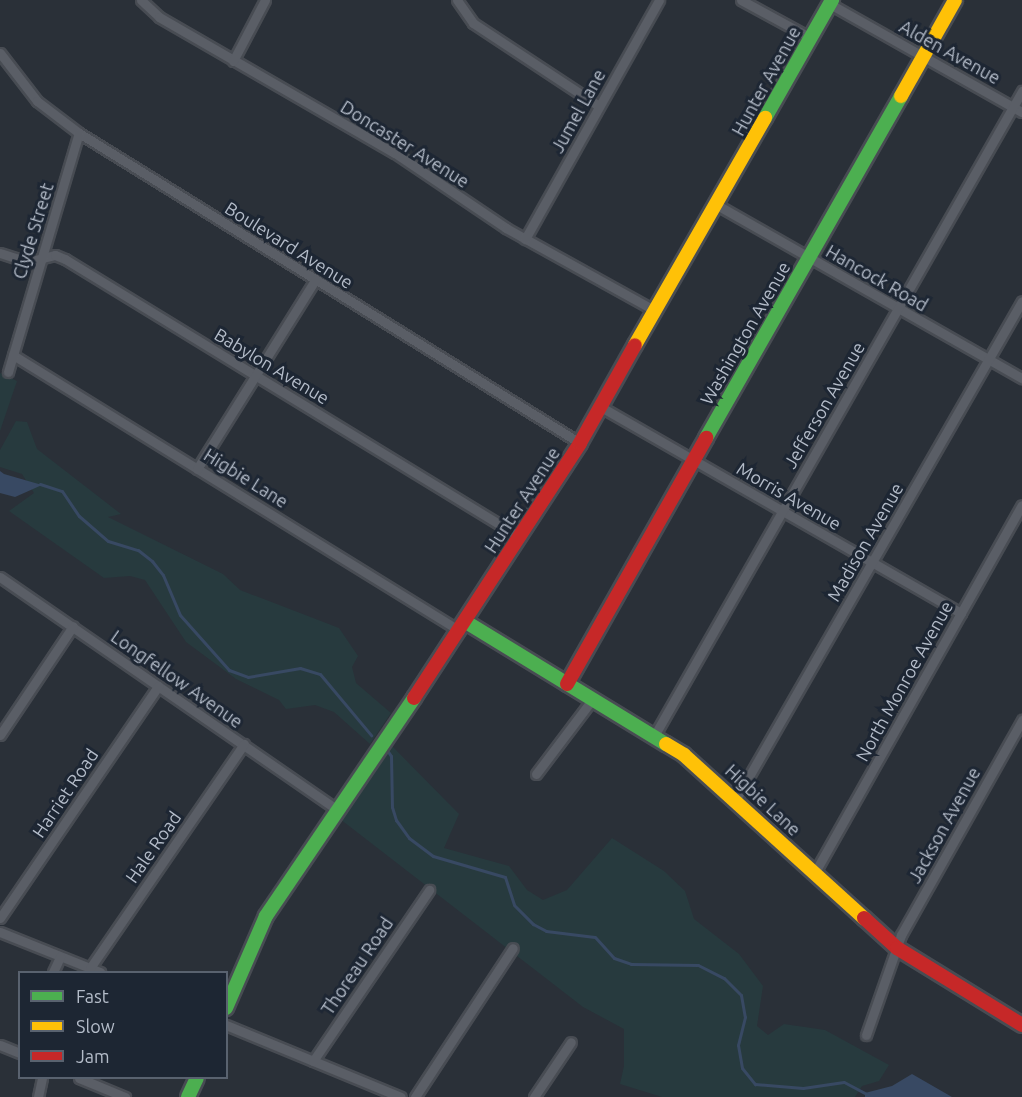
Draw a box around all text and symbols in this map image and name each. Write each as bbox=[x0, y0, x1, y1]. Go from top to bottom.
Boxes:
street label: Alden Avenue bbox=[896, 15, 1004, 89]
street label: Hunter Avenue bbox=[727, 23, 805, 139]
street label: Jumel Lane bbox=[546, 65, 610, 157]
street label: Doncaster Avenue bbox=[337, 96, 473, 192]
street label: Clyde Street bbox=[8, 180, 58, 282]
street label: Boulevard Avenue bbox=[221, 197, 357, 293]
street label: Hancock Road bbox=[822, 240, 932, 316]
street label: Washington Avenue bbox=[695, 258, 795, 408]
street label: Babylon Avenue bbox=[211, 323, 333, 409]
street label: Jefferson Avenue bbox=[779, 338, 869, 472]
street label: Hunter Avenue bbox=[480, 443, 564, 557]
street label: Higbie Lane bbox=[200, 444, 292, 512]
street label: Morris Avenue bbox=[733, 457, 845, 535]
street label: Madison Avenue bbox=[822, 479, 908, 605]
street label: North Monroe Avenue bbox=[851, 597, 957, 765]
street label: Longfellow Avenue bbox=[107, 625, 247, 733]
street label: Harriet Road bbox=[27, 744, 103, 842]
street label: Higbie Lane bbox=[721, 760, 805, 840]
street label: Jackson Avenue bbox=[903, 763, 985, 887]
street label: Hale Road bbox=[121, 807, 185, 887]
street label: Thoreau Road bbox=[317, 913, 397, 1019]
legend bbox=[18, 971, 228, 1079]
text: Fast bbox=[76, 986, 109, 1006]
text: Slow bbox=[76, 1016, 115, 1036]
text: Jam bbox=[76, 1046, 110, 1066]

